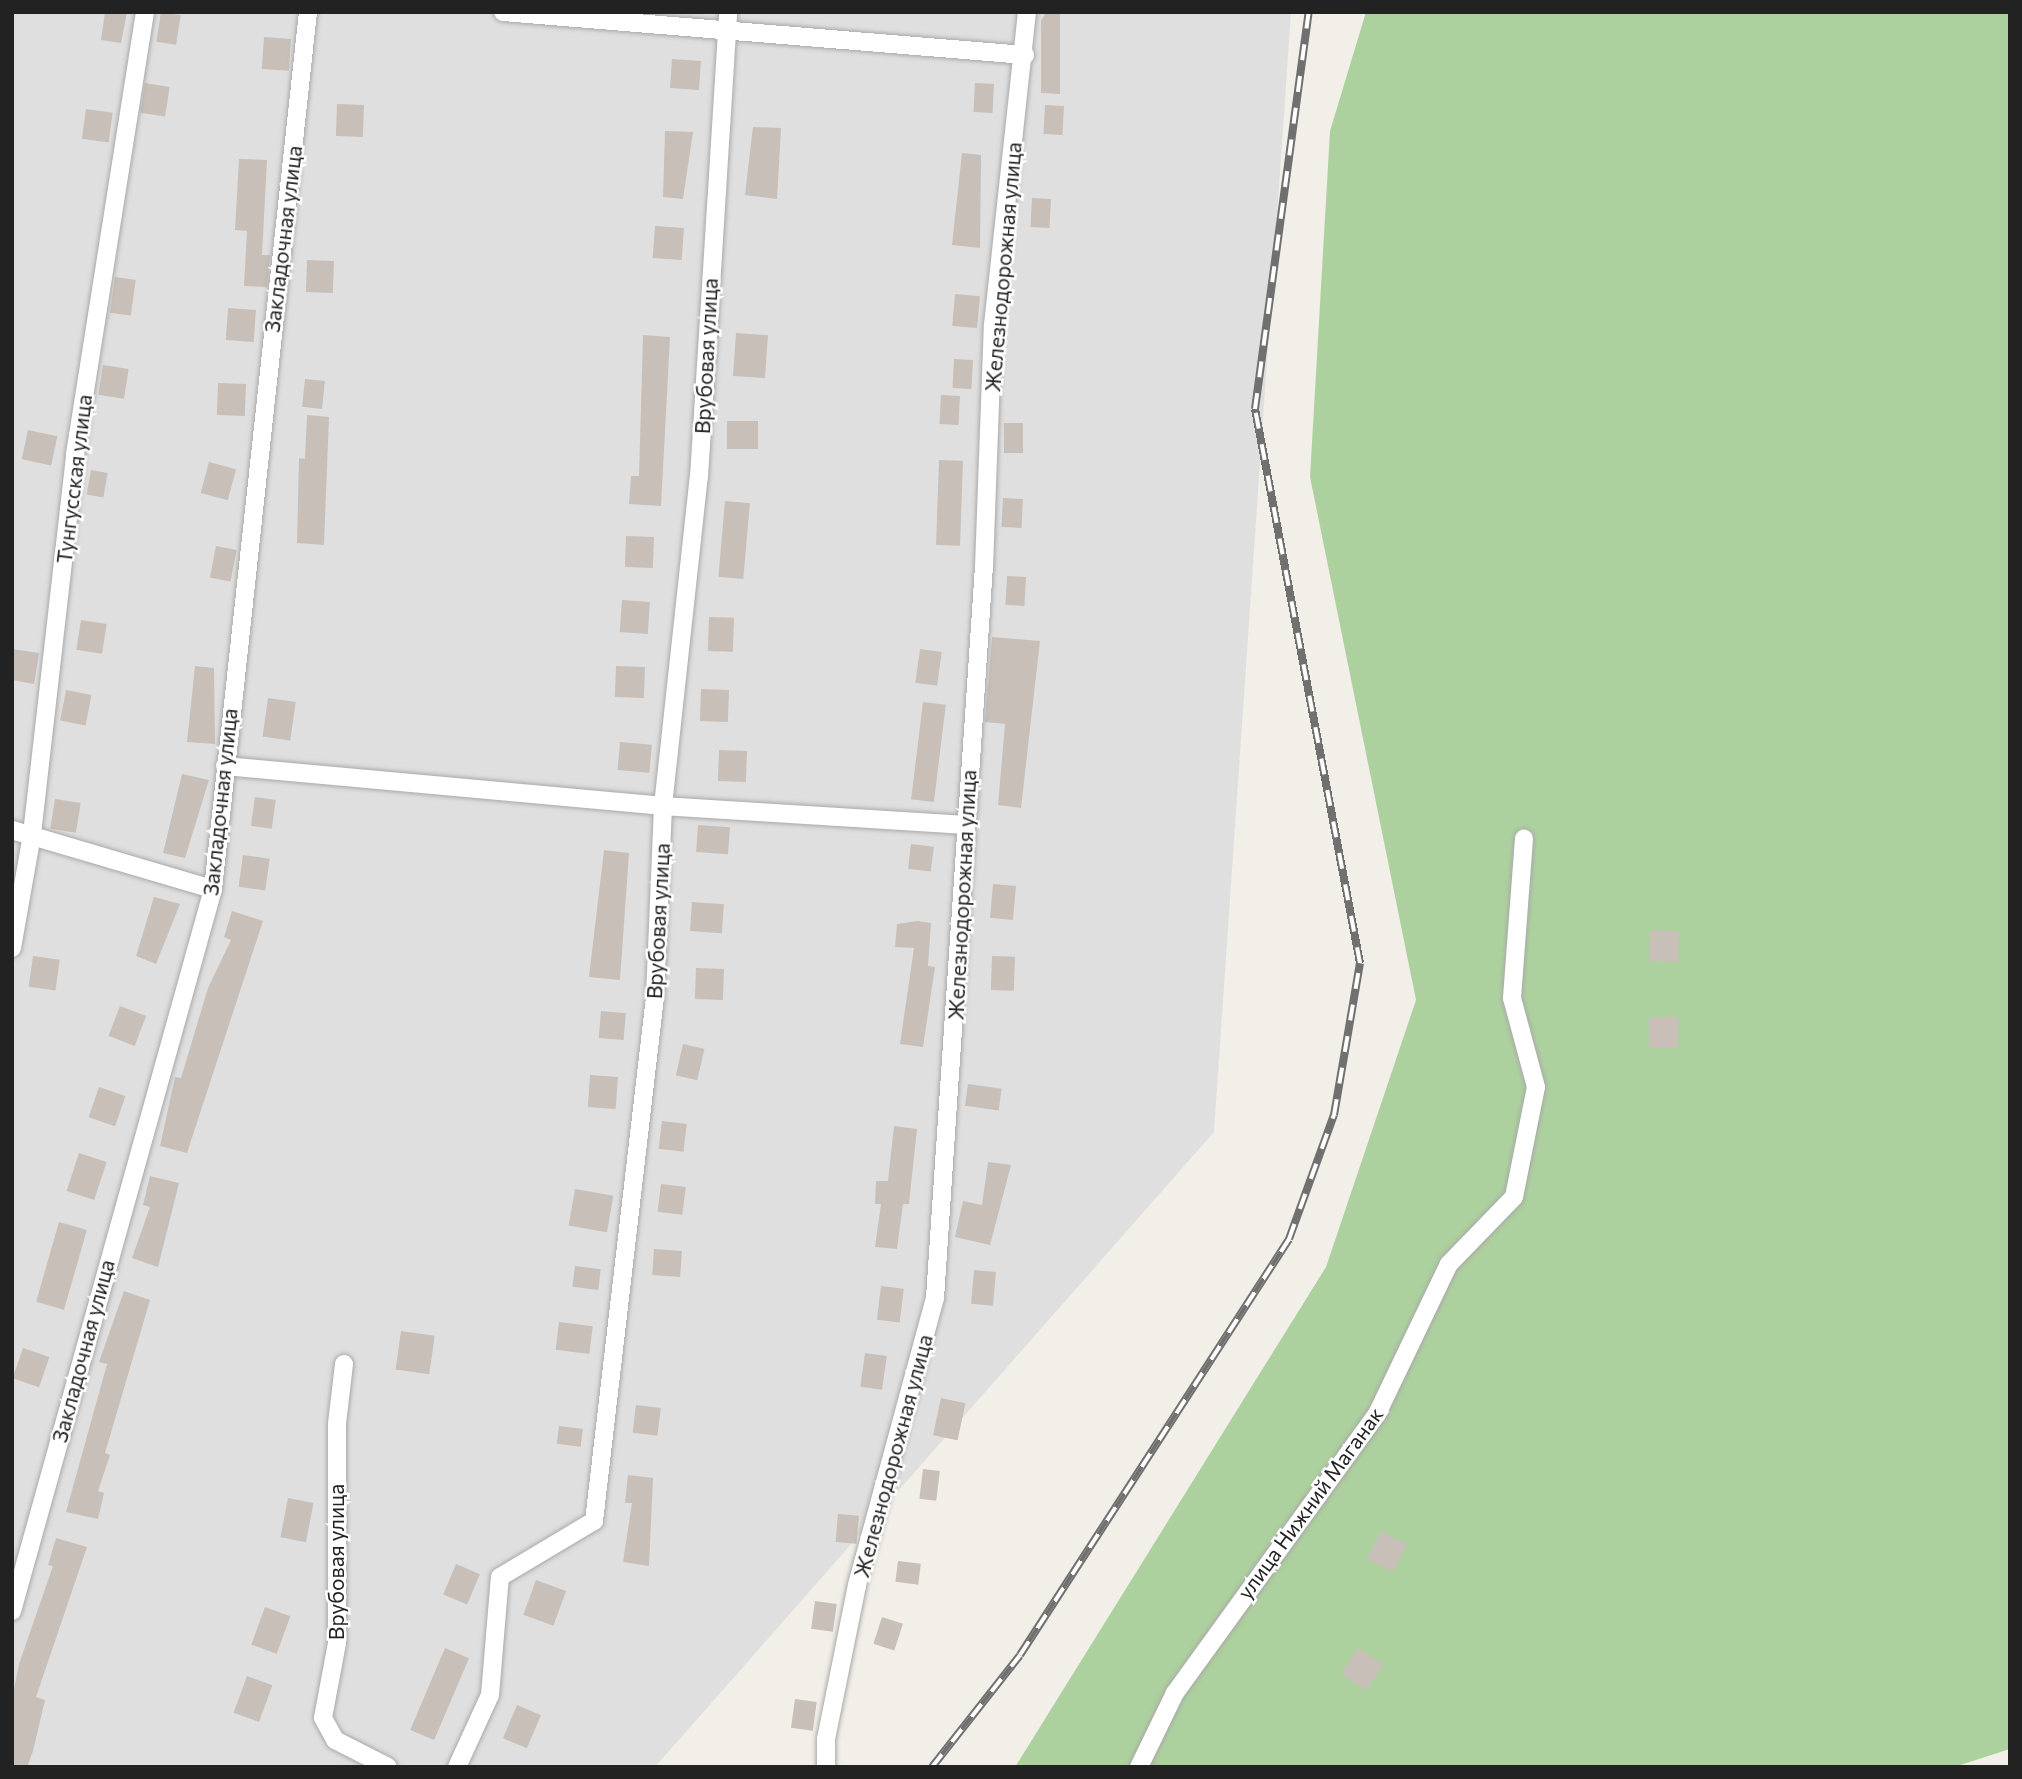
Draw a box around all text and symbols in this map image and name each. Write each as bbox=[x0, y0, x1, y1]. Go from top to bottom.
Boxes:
street label: Железнодорожная улица bbox=[980, 141, 1026, 393]
street label: Закладочная улица bbox=[259, 144, 307, 334]
street label: Врубовая улица bbox=[689, 277, 723, 435]
street label: Тунгусская улица bbox=[51, 393, 97, 565]
street label: Закладочная улица bbox=[198, 707, 242, 897]
street label: Железнодорожная улица bbox=[943, 769, 981, 1021]
street label: Врубовая улица bbox=[641, 842, 675, 1000]
street label: Закладочная улица bbox=[46, 1257, 120, 1445]
street label: Железнодорожная улица bbox=[848, 1332, 938, 1580]
street label: улица Нижний Маганак bbox=[1232, 1402, 1388, 1604]
street label: Врубовая улица bbox=[323, 1484, 349, 1640]

